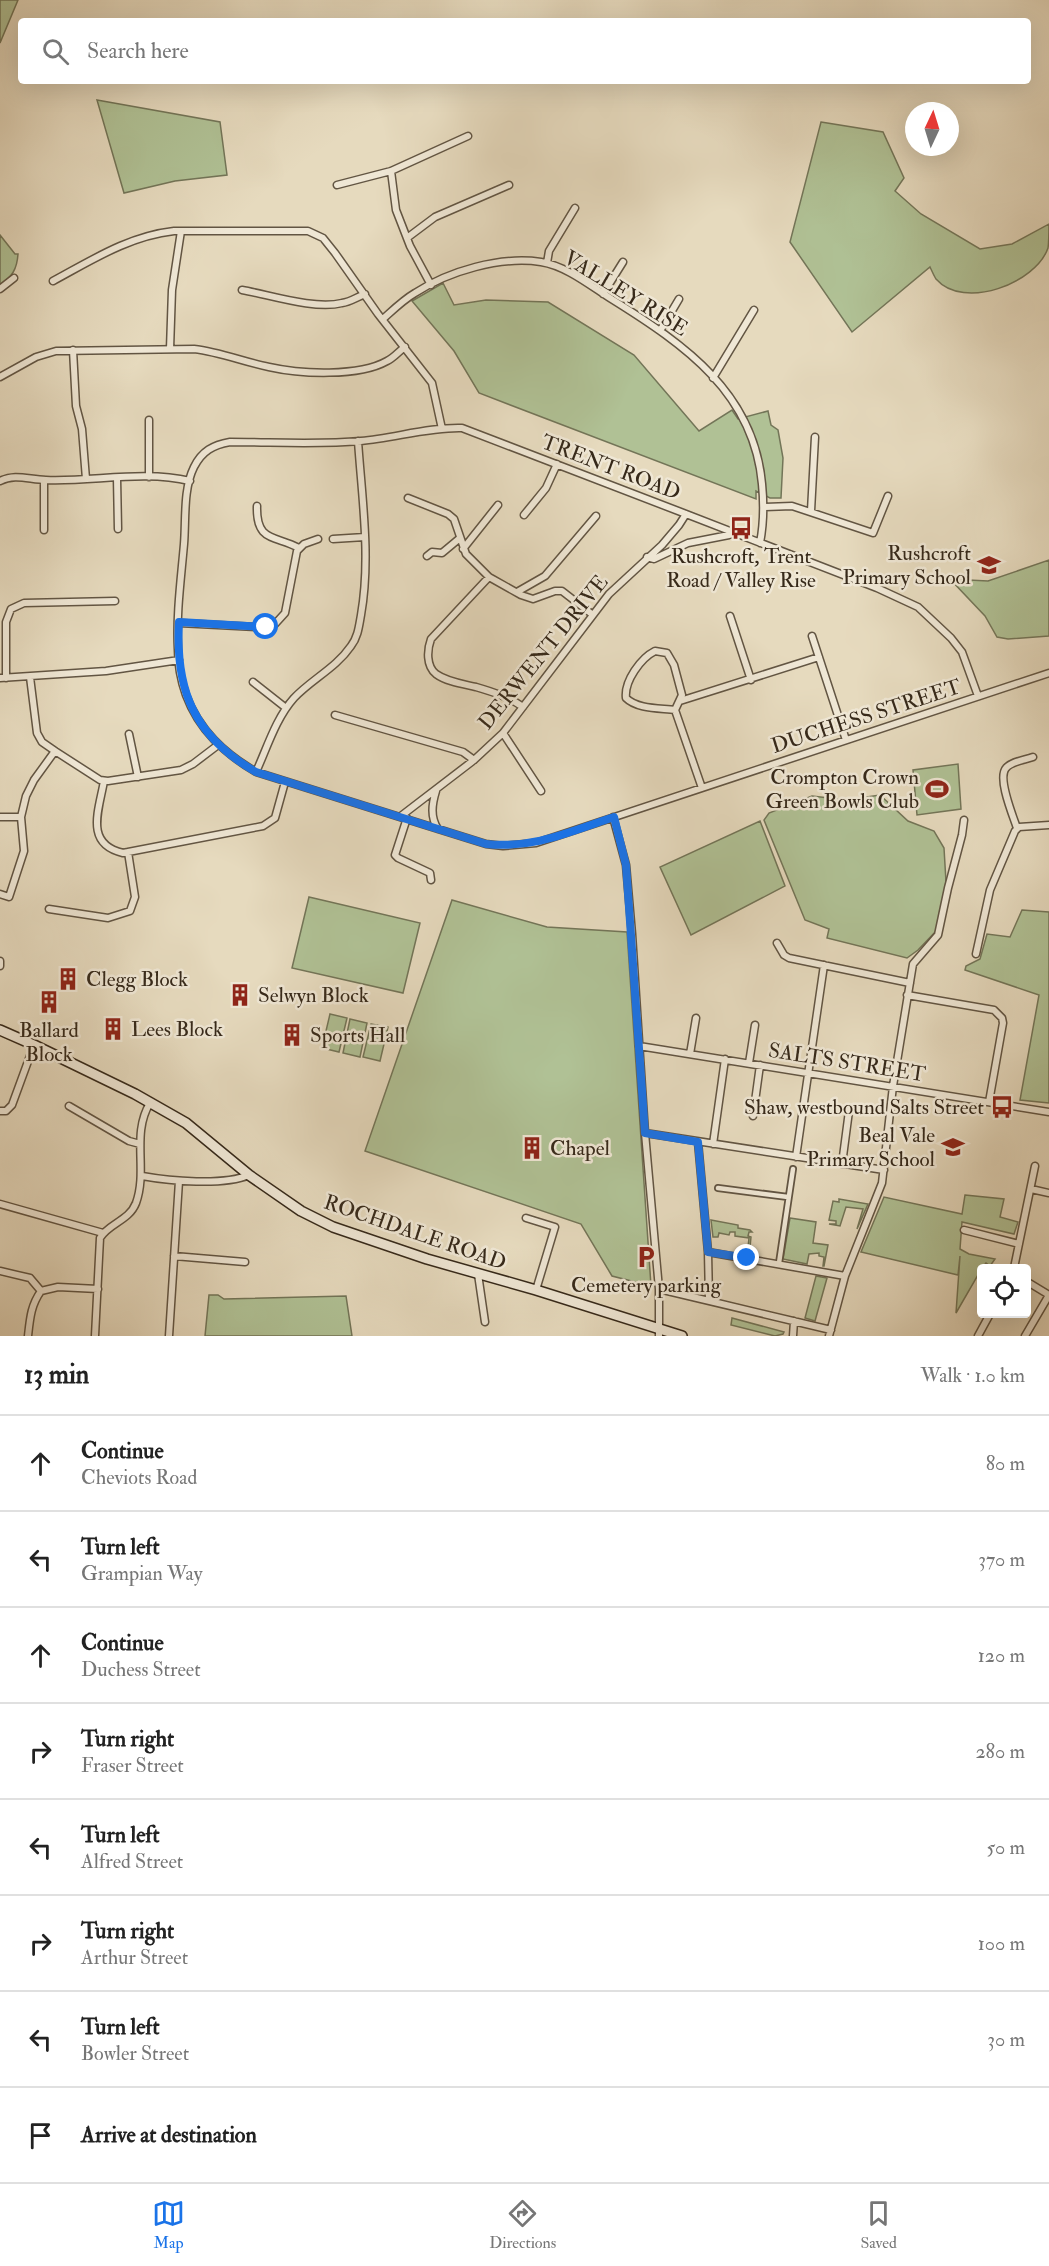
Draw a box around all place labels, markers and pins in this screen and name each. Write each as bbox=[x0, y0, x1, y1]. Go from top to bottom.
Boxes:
bus stop icon: Rushcroft, Trent Road / Valley Rise bbox=[728, 515, 754, 541]
place label: Rushcroft Primary School bbox=[842, 540, 972, 591]
place label: Rushcroft, Trent Road / Valley Rise bbox=[666, 543, 816, 594]
school or university icon: Rushcroft Primary School bbox=[976, 552, 1002, 578]
place label: Crompton Crown Green Bowls Club bbox=[765, 764, 919, 815]
sports icon: Crompton Crown Green Bowls Club bbox=[924, 776, 950, 802]
building icon: Clegg Block bbox=[55, 966, 81, 992]
place label: Clegg Block bbox=[86, 966, 188, 993]
building icon: Selwyn Block bbox=[227, 982, 253, 1008]
place label: Selwyn Block bbox=[258, 982, 369, 1009]
building icon: Ballard Block bbox=[36, 989, 62, 1015]
building icon: Lees Block bbox=[100, 1016, 126, 1042]
place label: Lees Block bbox=[131, 1016, 223, 1043]
place label: Ballard Block bbox=[19, 1017, 80, 1068]
building icon: Sports Hall bbox=[279, 1022, 305, 1048]
place label: Sports Hall bbox=[310, 1022, 406, 1049]
place label: Shaw, westbound Salts Street bbox=[744, 1094, 984, 1121]
bus stop icon: Shaw, westbound Salts Street bbox=[989, 1094, 1015, 1120]
place label: Beal Vale Primary School bbox=[806, 1122, 936, 1173]
school or university icon: Beal Vale Primary School bbox=[940, 1134, 966, 1160]
building icon: Chapel bbox=[519, 1135, 545, 1161]
place label: Chapel bbox=[550, 1135, 610, 1162]
parking icon: Cemetery parking bbox=[633, 1244, 659, 1270]
place label: Cemetery parking bbox=[571, 1272, 722, 1299]

